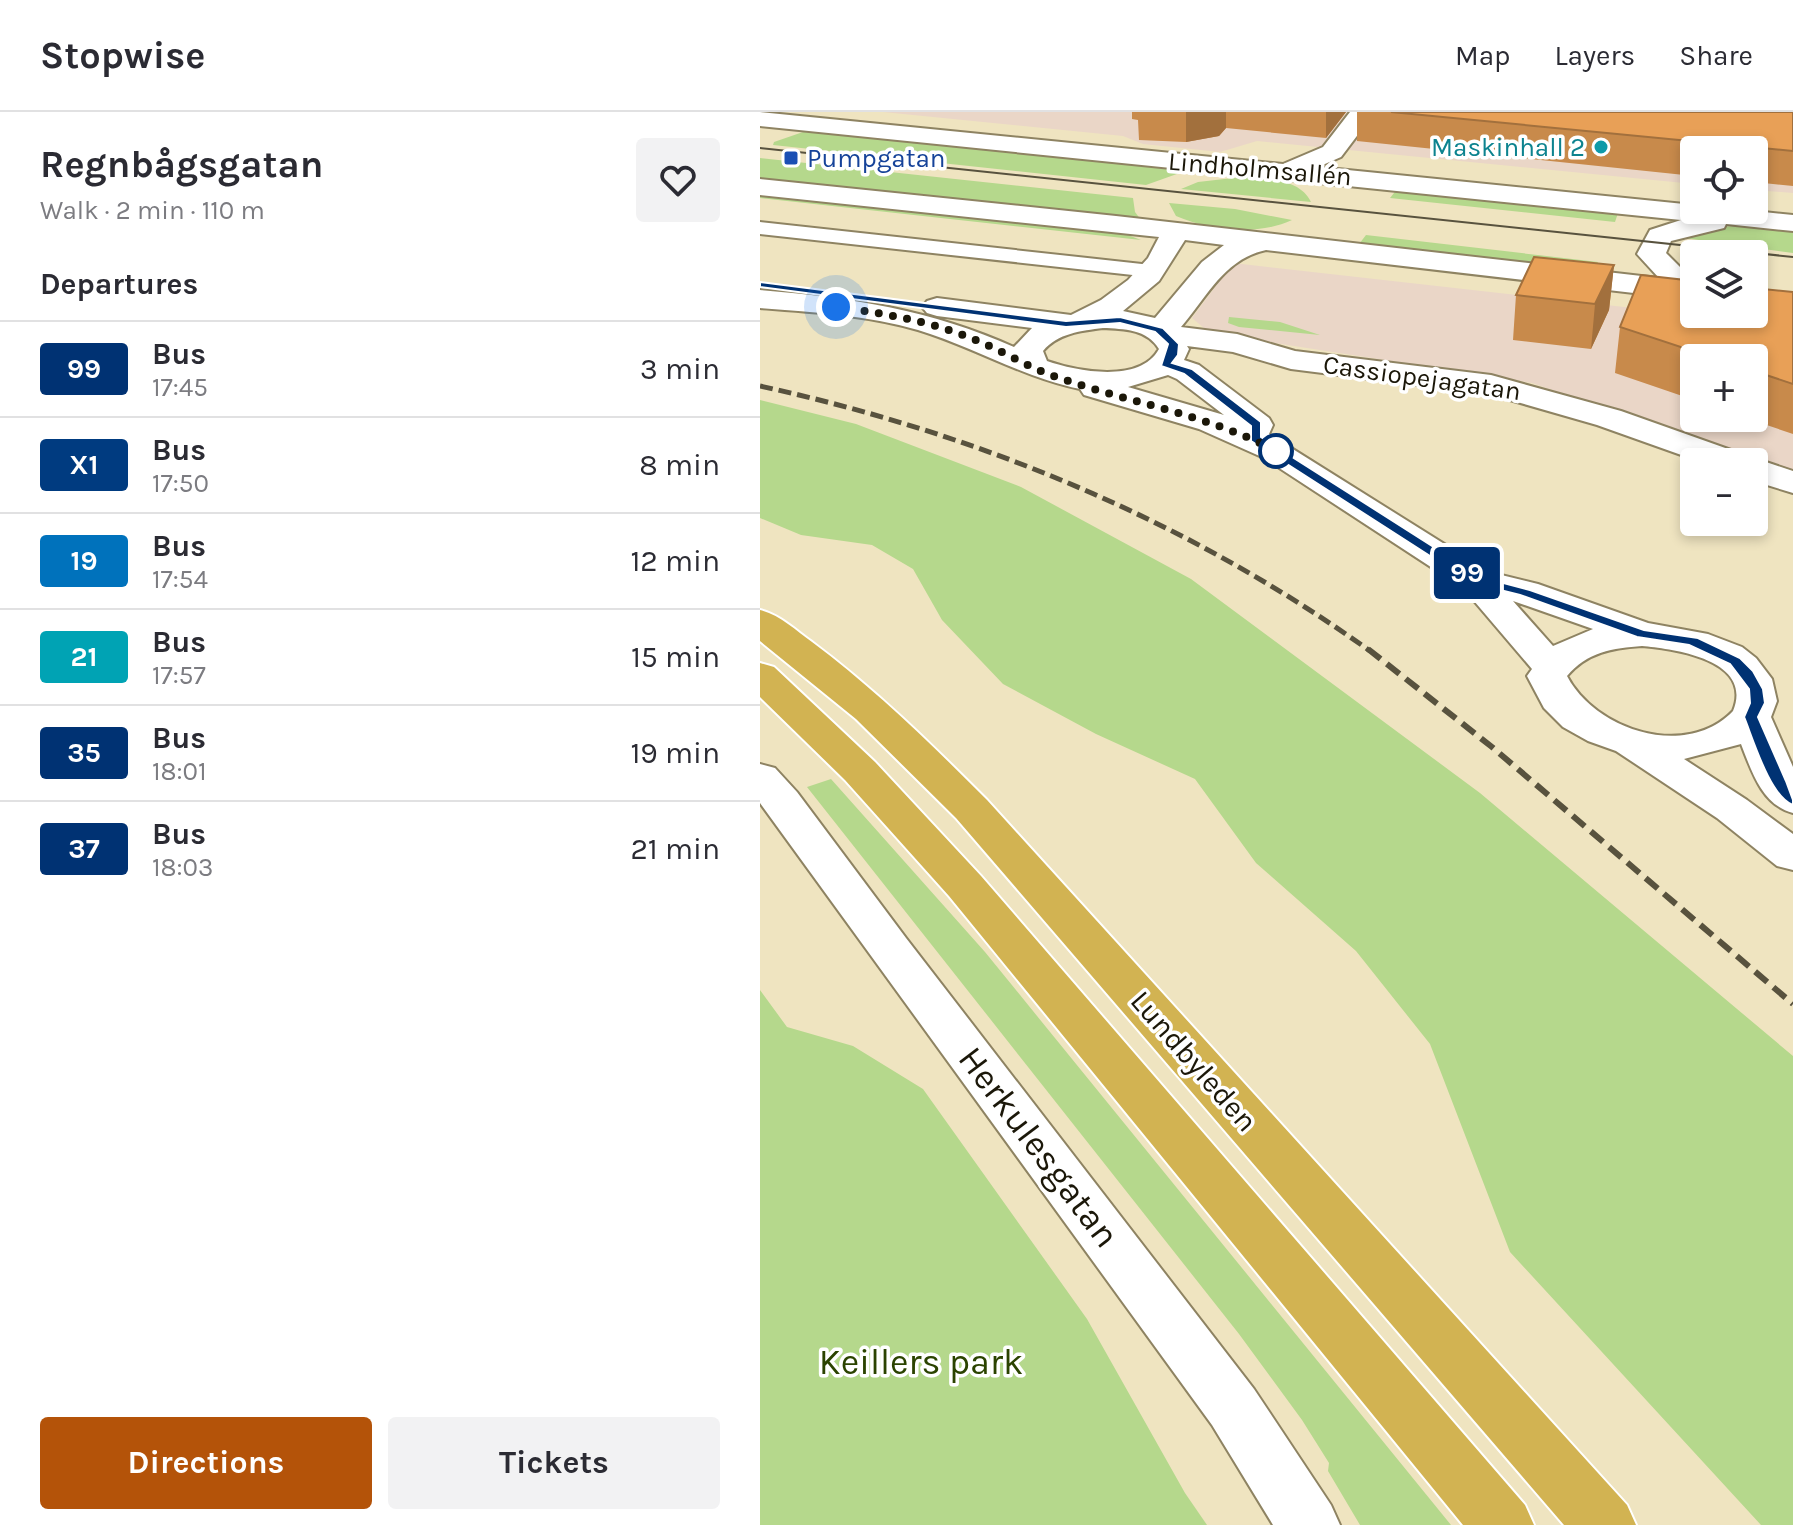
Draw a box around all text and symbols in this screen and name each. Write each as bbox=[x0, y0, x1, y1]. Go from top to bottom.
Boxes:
text: Stopwise bbox=[40, 33, 205, 78]
text: Map bbox=[1455, 39, 1510, 72]
text: Layers bbox=[1554, 39, 1635, 72]
text: Share bbox=[1679, 39, 1753, 72]
place label: Maskinhall 2 bbox=[1431, 132, 1585, 163]
map controls bbox=[1680, 136, 1768, 536]
button: locate bbox=[1680, 136, 1768, 224]
button: heart bbox=[636, 138, 720, 222]
marker: Maskinhall 2 bbox=[1592, 138, 1610, 156]
text: Regnbågsgatan bbox=[40, 142, 323, 187]
place label: Pumpgatan bbox=[807, 143, 945, 174]
street label: Lindholmsallén bbox=[1167, 146, 1353, 192]
marker: Pumpgatan bbox=[782, 149, 800, 167]
text: Walk · 2 min · 110 m bbox=[40, 195, 265, 226]
button: layers bbox=[1680, 240, 1768, 328]
text: Departures bbox=[40, 266, 198, 302]
your location bbox=[816, 287, 856, 327]
text: Bus bbox=[152, 336, 206, 372]
button: + bbox=[1680, 344, 1768, 432]
street label: Cassiopejagatan bbox=[1321, 349, 1523, 407]
text: 3 min bbox=[640, 351, 720, 387]
text: 99 bbox=[67, 352, 101, 385]
text: 17:45 bbox=[152, 372, 208, 403]
text: Bus bbox=[152, 432, 206, 468]
unlabelled marker bbox=[1259, 434, 1293, 468]
text: 8 min bbox=[639, 447, 720, 483]
text: X1 bbox=[69, 448, 99, 481]
button: − bbox=[1680, 448, 1768, 536]
text: 17:50 bbox=[152, 468, 209, 499]
text: Bus bbox=[152, 528, 206, 564]
text: 12 min bbox=[630, 543, 720, 579]
text: 19 bbox=[70, 544, 98, 577]
line badge: 99 bbox=[1431, 547, 1503, 599]
text: 99 bbox=[1450, 556, 1484, 589]
text: 17:54 bbox=[152, 564, 208, 595]
text: Bus bbox=[152, 624, 206, 660]
text: 15 min bbox=[631, 639, 720, 675]
text: 21 bbox=[71, 640, 97, 673]
text: 17:57 bbox=[152, 660, 206, 691]
text: Bus bbox=[152, 720, 206, 756]
text: 19 min bbox=[630, 735, 720, 771]
text: 35 bbox=[67, 736, 101, 769]
text: 18:01 bbox=[152, 756, 207, 787]
text: Bus bbox=[152, 816, 206, 852]
text: 21 min bbox=[630, 831, 720, 867]
text: 37 bbox=[68, 832, 100, 865]
text: 18:03 bbox=[152, 852, 213, 883]
street label: Lundbyleden bbox=[1123, 983, 1265, 1139]
street label: Herkulesgatan bbox=[950, 1038, 1128, 1256]
park label: Keillers park bbox=[819, 1341, 1023, 1383]
button: Directions bbox=[40, 1417, 372, 1509]
button: Tickets bbox=[388, 1417, 720, 1509]

